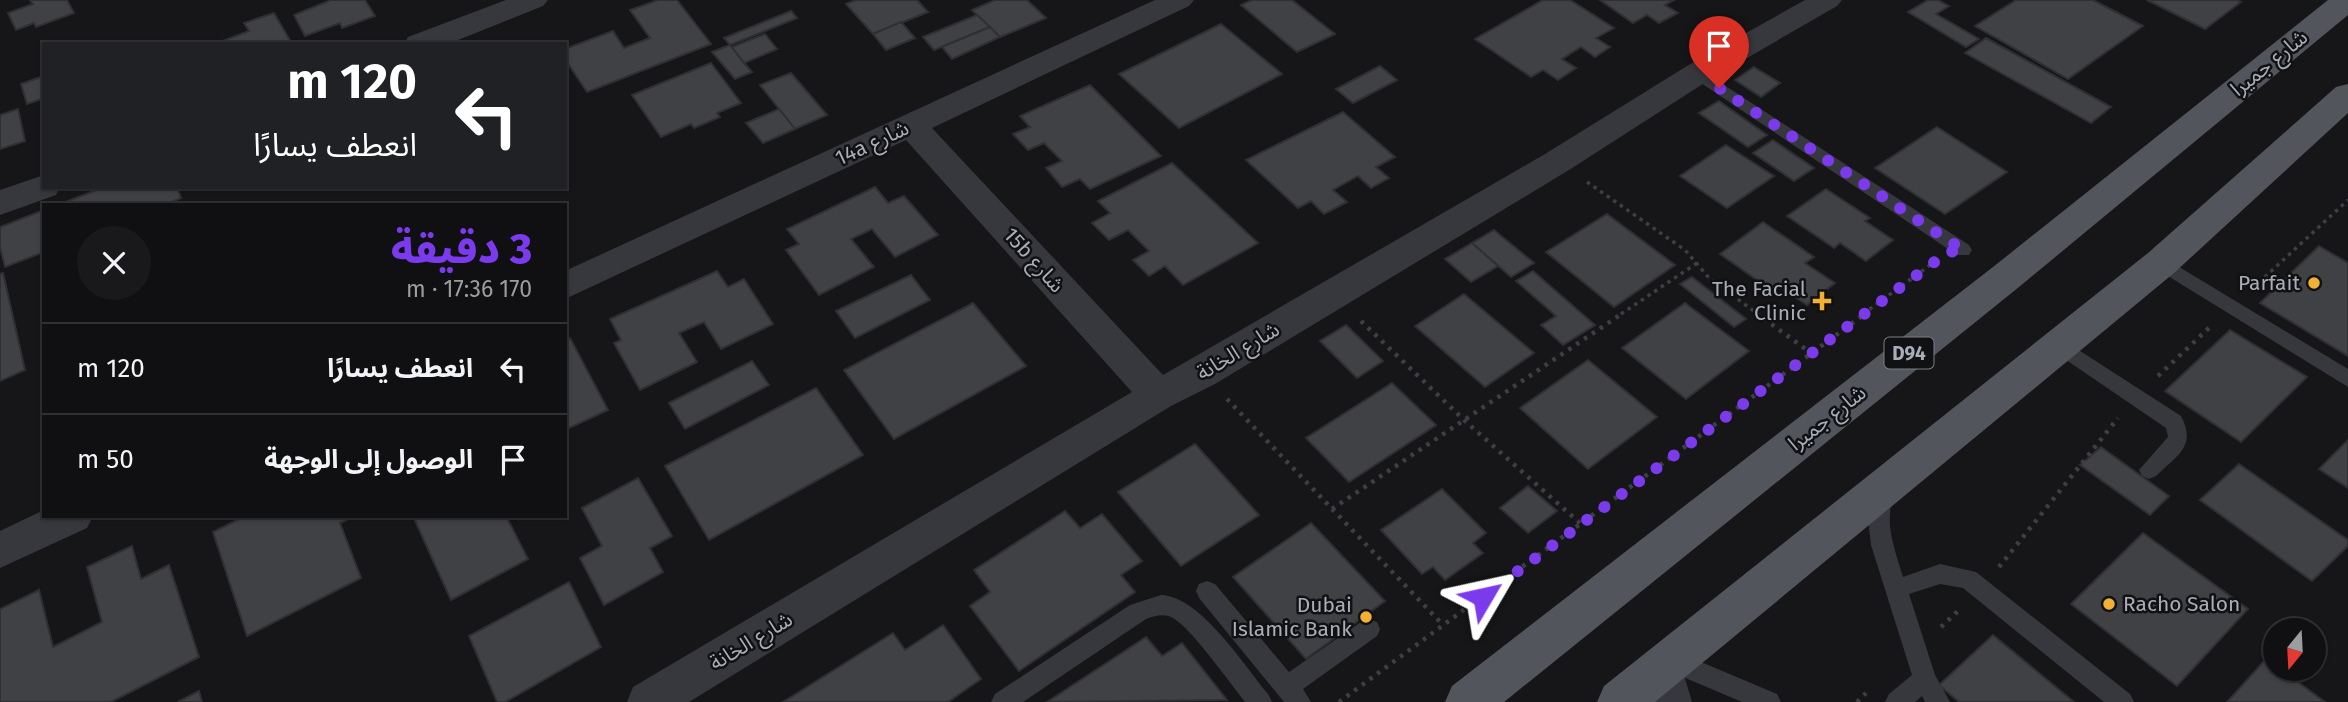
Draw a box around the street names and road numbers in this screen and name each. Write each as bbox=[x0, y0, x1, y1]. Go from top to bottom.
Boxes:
street label: شارع جميرا bbox=[2225, 24, 2314, 103]
street label: 14a شارع bbox=[831, 115, 914, 173]
street label: 15b شارع bbox=[997, 222, 1070, 299]
street label: شارع الخانة bbox=[1192, 316, 1285, 388]
road number: D94 bbox=[1884, 338, 1934, 368]
street label: شارع جميرا bbox=[1783, 380, 1872, 458]
street label: شارع الخانة bbox=[705, 606, 798, 678]

